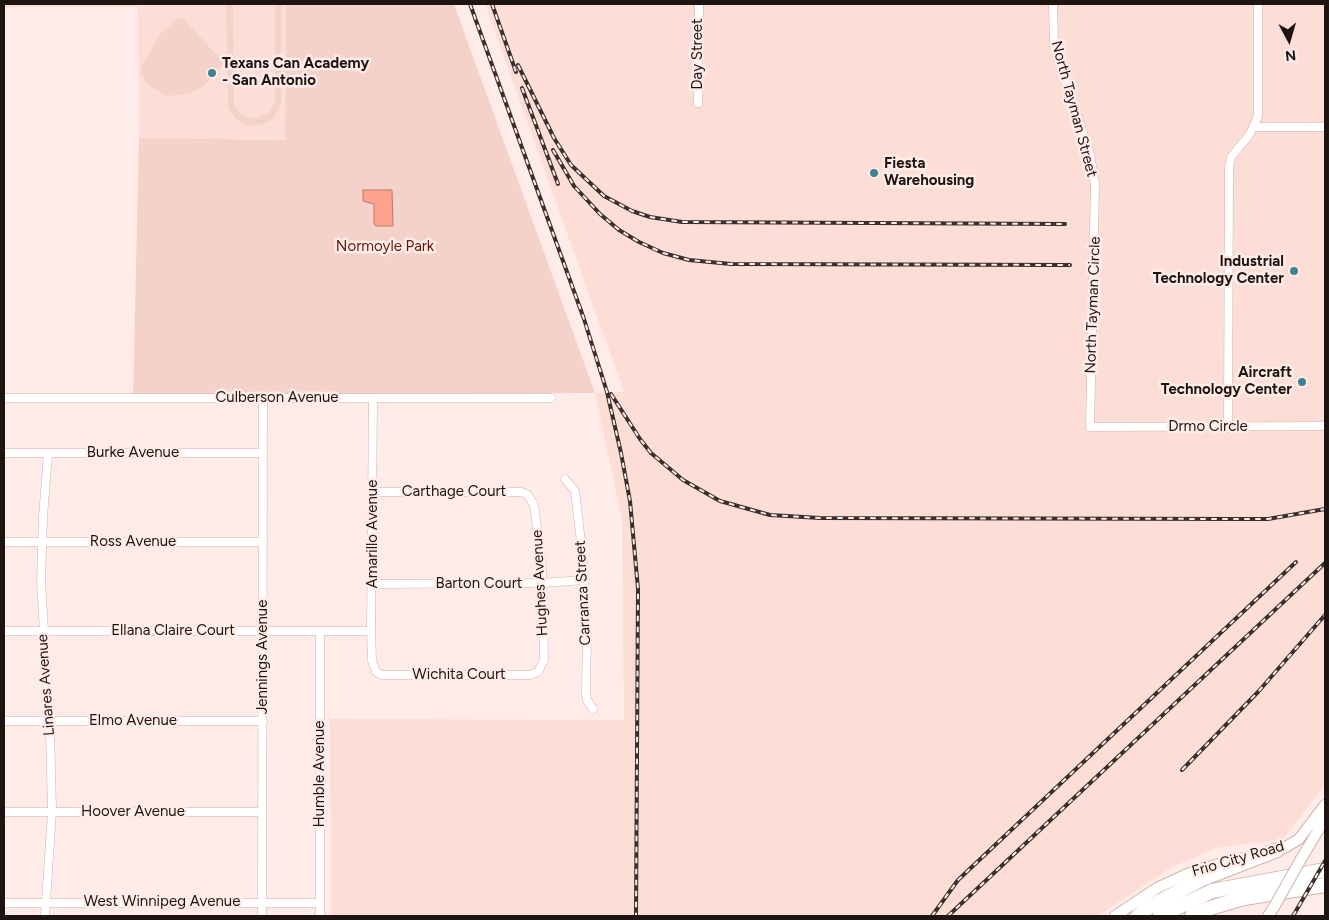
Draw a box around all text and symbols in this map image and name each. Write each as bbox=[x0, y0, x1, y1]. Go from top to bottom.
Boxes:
north arrow bbox=[1264, 15, 1314, 65]
street label: Day Street bbox=[689, 18, 707, 90]
street label: North Tayman Street bbox=[1047, 39, 1101, 179]
text: N bbox=[1284, 46, 1297, 64]
place label: Texans Can Academy - San Antonio bbox=[222, 55, 369, 90]
marker: Texans Can Academy - San Antonio bbox=[206, 67, 218, 79]
place label: Fiesta Warehousing bbox=[884, 155, 974, 190]
marker: Fiesta Warehousing bbox=[868, 167, 880, 179]
street label: North Tayman Circle bbox=[1082, 236, 1104, 374]
park label: Normoyle Park bbox=[336, 238, 434, 256]
place label: Industrial Technology Center bbox=[1153, 253, 1284, 288]
marker: Industrial Technology Center bbox=[1288, 265, 1300, 277]
place label: Aircraft Technology Center bbox=[1161, 364, 1292, 399]
marker: Aircraft Technology Center bbox=[1296, 376, 1308, 388]
street label: Culberson Avenue bbox=[215, 389, 339, 407]
street label: Drmo Circle bbox=[1168, 418, 1248, 436]
street label: Burke Avenue bbox=[87, 444, 179, 462]
street label: Amarillo Avenue bbox=[364, 480, 382, 588]
street label: Carthage Court bbox=[402, 483, 506, 501]
street label: Hughes Avenue bbox=[528, 529, 552, 637]
street label: Ross Avenue bbox=[90, 533, 176, 551]
street label: Carranza Street bbox=[571, 540, 595, 646]
street label: Barton Court bbox=[436, 575, 522, 593]
street label: Jennings Avenue bbox=[254, 600, 272, 714]
street label: Ellana Claire Court bbox=[111, 622, 235, 640]
street label: Linares Avenue bbox=[33, 634, 59, 736]
street label: Wichita Court bbox=[412, 666, 506, 684]
street label: Elmo Avenue bbox=[89, 712, 177, 730]
street label: Humble Avenue bbox=[311, 720, 329, 828]
street label: Hoover Avenue bbox=[81, 803, 185, 821]
street label: Frio City Road bbox=[1190, 837, 1286, 881]
street label: West Winnipeg Avenue bbox=[84, 893, 240, 911]

